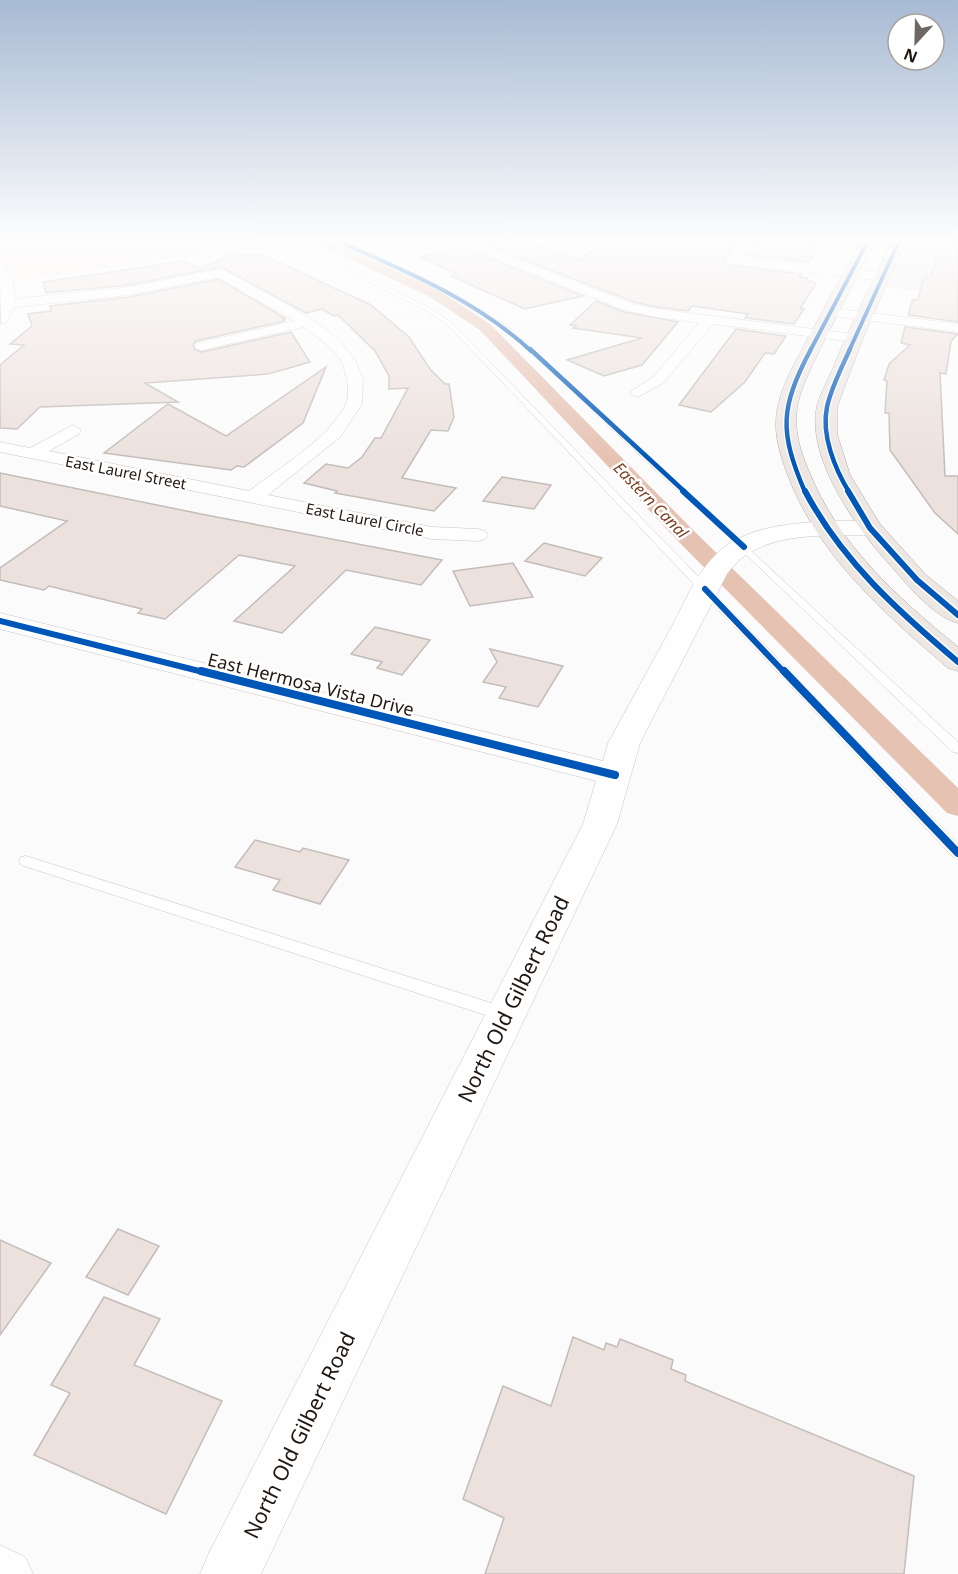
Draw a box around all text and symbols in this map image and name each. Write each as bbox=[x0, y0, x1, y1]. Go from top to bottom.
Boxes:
north arrow bbox=[886, 12, 946, 72]
text: N bbox=[900, 43, 921, 69]
street label: East Laurel Street bbox=[64, 450, 189, 494]
water label: Eastern Canal bbox=[609, 457, 694, 544]
street label: East Laurel Circle bbox=[304, 498, 426, 540]
street label: East Hermosa Vista Drive bbox=[205, 647, 417, 721]
street label: North Old Gilbert Road bbox=[451, 891, 575, 1107]
street label: North Old Gilbert Road bbox=[237, 1327, 361, 1543]

